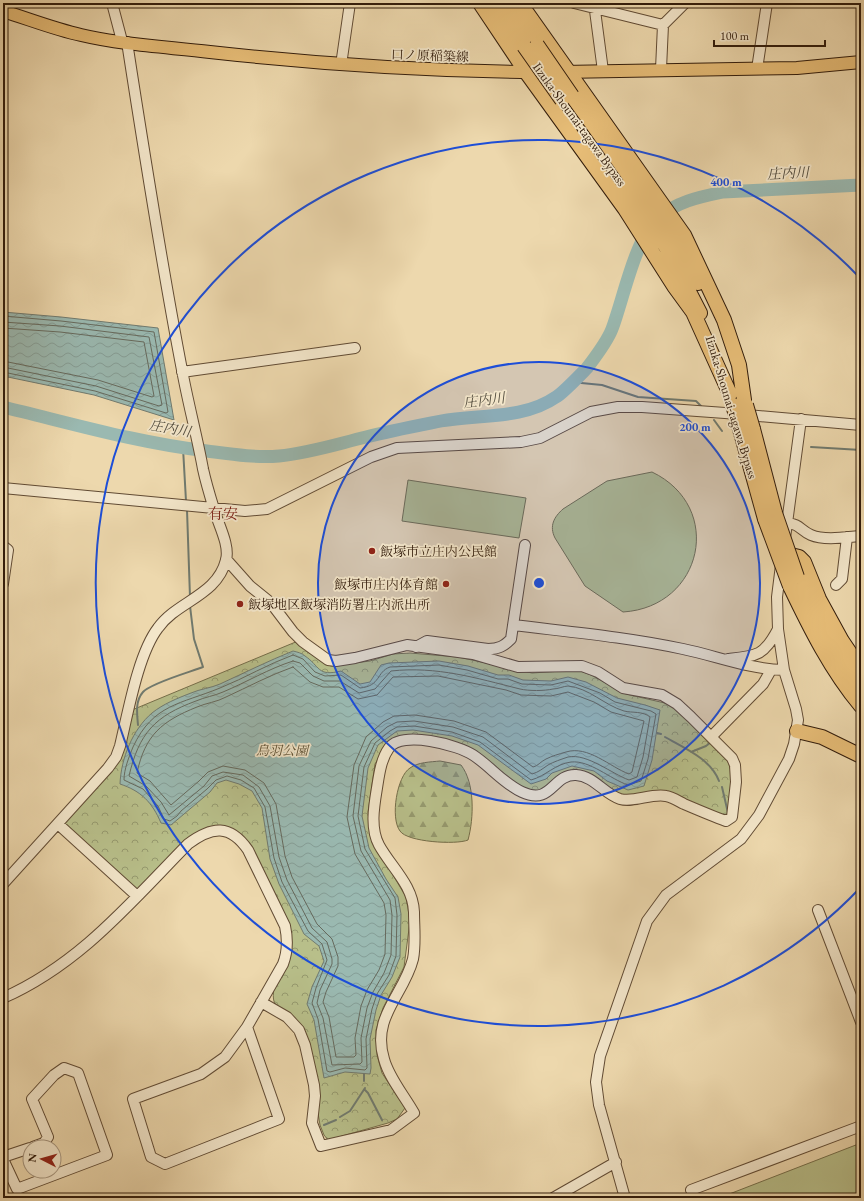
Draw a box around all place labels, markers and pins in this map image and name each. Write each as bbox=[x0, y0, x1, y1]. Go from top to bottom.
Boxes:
place label: 飯塚市立庄内公民館 bbox=[380, 543, 497, 560]
marker: 飯塚市立庄内公民館 bbox=[367, 546, 377, 556]
place label: 飯塚市庄内体育館 bbox=[334, 576, 438, 593]
centre of rings bbox=[532, 576, 546, 590]
marker: 飯塚市庄内体育館 bbox=[441, 579, 451, 589]
place label: 飯塚地区飯塚消防署庄内派出所 bbox=[248, 596, 430, 613]
marker: 飯塚地区飯塚消防署庄内派出所 bbox=[235, 599, 245, 609]

